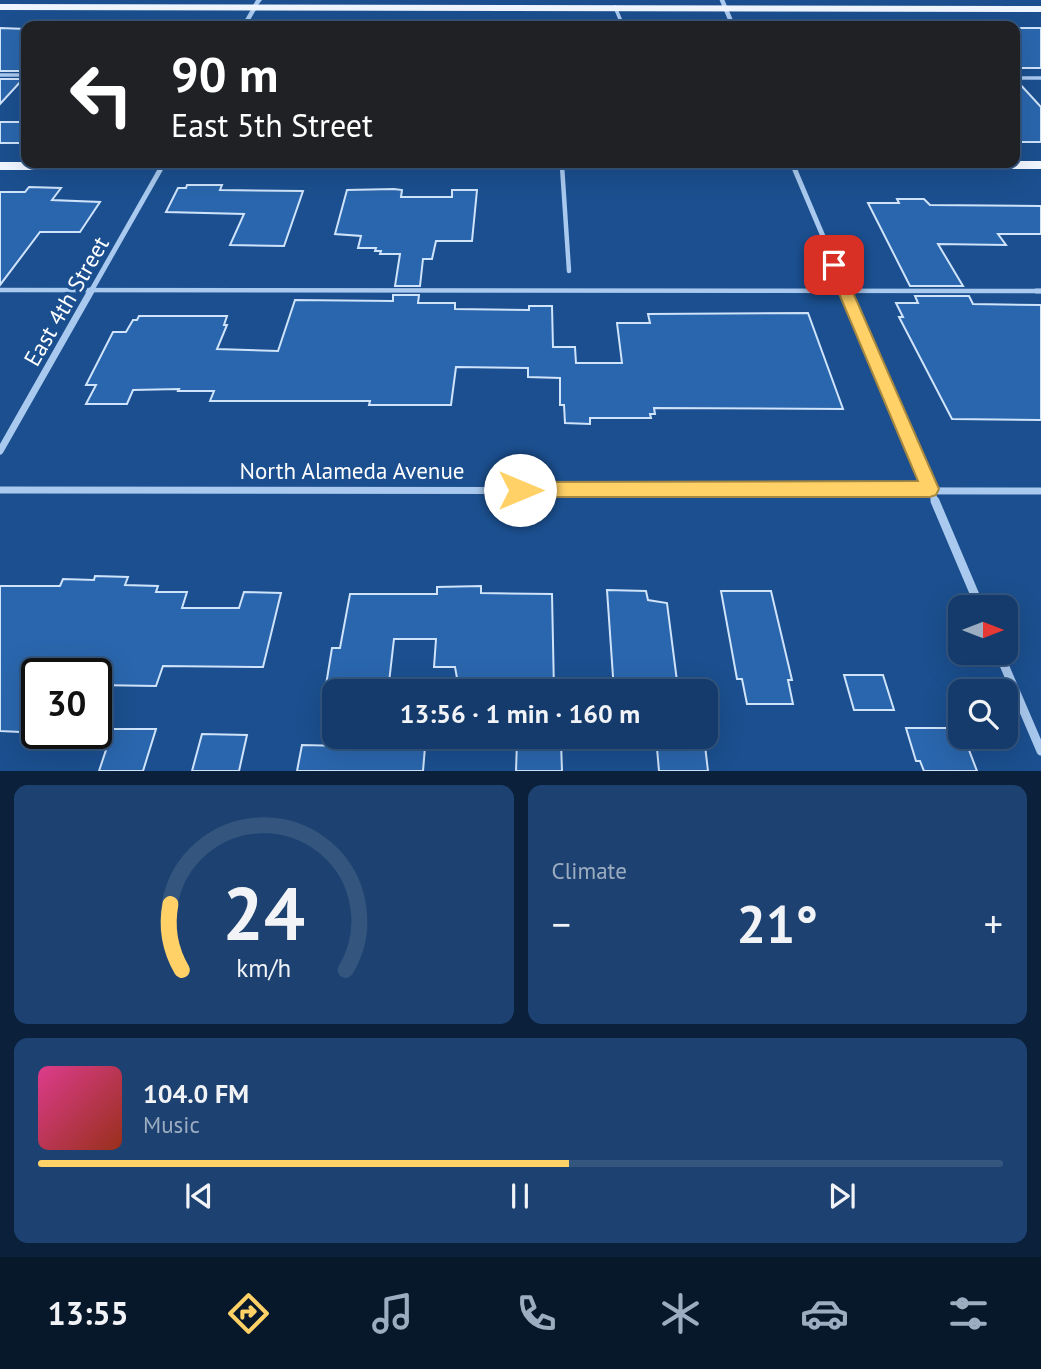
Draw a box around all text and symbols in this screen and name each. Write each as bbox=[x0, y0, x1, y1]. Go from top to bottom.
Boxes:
text: 90 m bbox=[171, 42, 278, 106]
icon: left bbox=[56, 49, 147, 140]
text: East 5th Street bbox=[171, 104, 373, 146]
street label: East 4th Street bbox=[17, 231, 115, 371]
pin bbox=[804, 235, 864, 295]
icon: arrive bbox=[815, 246, 853, 284]
position arrow bbox=[483, 453, 557, 527]
street label: North Alameda Avenue bbox=[239, 456, 465, 485]
north arrow bbox=[948, 595, 1018, 665]
map controls bbox=[948, 595, 1018, 749]
speed limit sign: 30 bbox=[21, 658, 112, 749]
button: search bbox=[948, 679, 1018, 749]
text: 13:56 · 1 min · 160 m bbox=[400, 697, 640, 730]
text: Climate bbox=[552, 856, 627, 885]
text: 24 bbox=[222, 867, 305, 961]
text: 21° bbox=[736, 890, 818, 957]
text: − bbox=[552, 899, 571, 948]
text: + bbox=[984, 899, 1003, 948]
text: km/h bbox=[236, 952, 291, 984]
text: 104.0 FM bbox=[143, 1077, 249, 1110]
text: Music bbox=[143, 1110, 200, 1139]
icon: previous bbox=[180, 1177, 218, 1215]
icon: pause bbox=[501, 1177, 539, 1215]
icon: next bbox=[823, 1177, 861, 1215]
icon: directions bbox=[224, 1289, 273, 1338]
icon: music bbox=[368, 1289, 417, 1338]
icon: phone bbox=[512, 1289, 561, 1338]
icon: climate bbox=[656, 1289, 705, 1338]
icon: car bbox=[800, 1289, 849, 1338]
icon: filters bbox=[944, 1289, 993, 1338]
text: 13:55 bbox=[48, 1292, 129, 1334]

